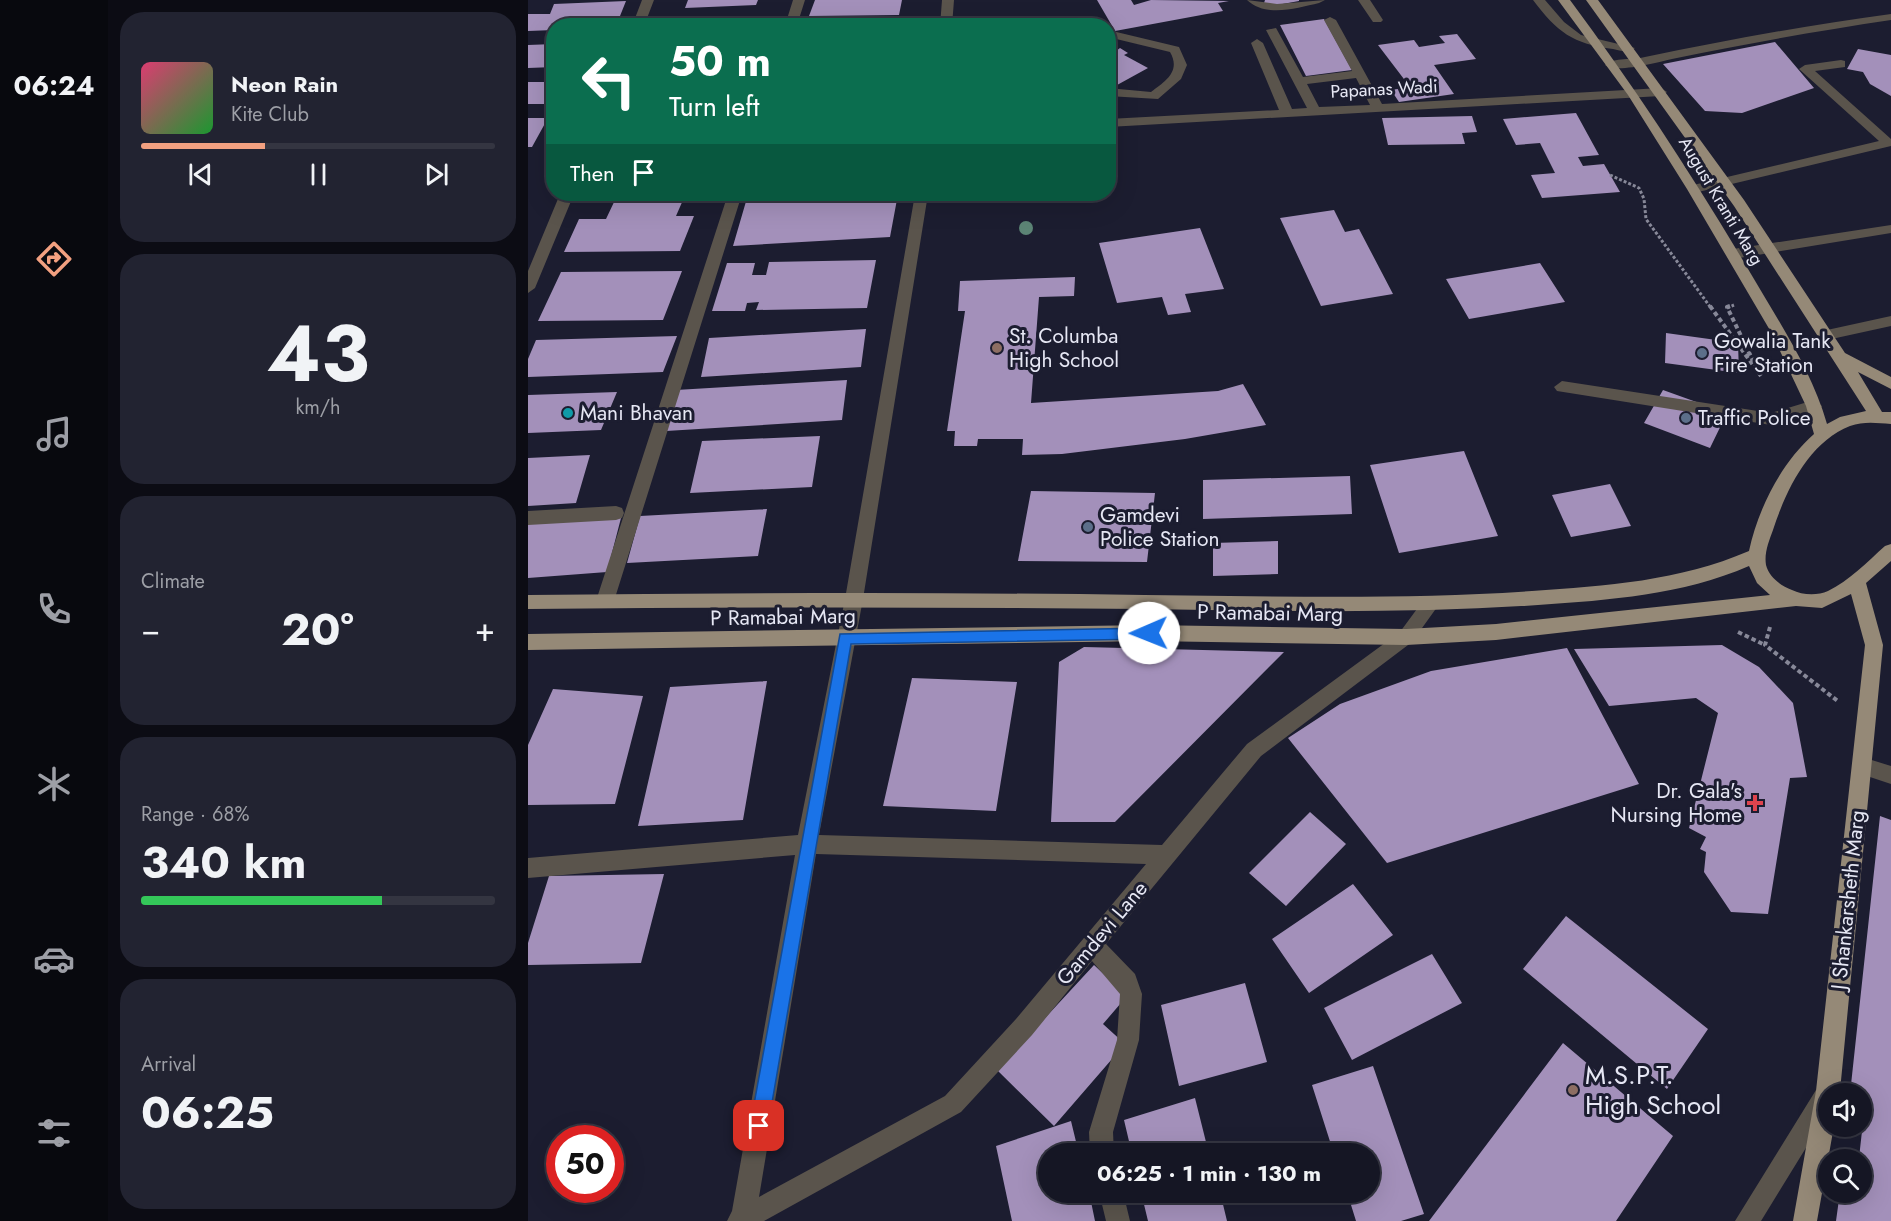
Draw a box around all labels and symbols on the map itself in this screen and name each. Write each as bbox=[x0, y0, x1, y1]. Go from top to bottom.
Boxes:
street label: Papanas Wadi bbox=[1330, 73, 1438, 105]
street label: August Kranti Marg bbox=[1672, 132, 1770, 270]
place label: St. Columba High School bbox=[1009, 321, 1119, 375]
place label: Gowalia Tank Fire Station bbox=[1714, 326, 1831, 380]
marker: St. Columba High School bbox=[990, 341, 1004, 355]
marker: Gowalia Tank Fire Station bbox=[1695, 346, 1709, 360]
place label: Mani Bhavan bbox=[580, 398, 693, 428]
place label: Traffic Police bbox=[1698, 403, 1811, 433]
marker: Mani Bhavan bbox=[561, 406, 575, 420]
marker: Traffic Police bbox=[1679, 411, 1693, 425]
place label: Gamdevi Police Station bbox=[1100, 500, 1219, 554]
marker: Gamdevi Police Station bbox=[1081, 520, 1095, 534]
street label: P Ramabai Marg bbox=[1197, 597, 1343, 629]
street label: P Ramabai Marg bbox=[710, 601, 856, 633]
position arrow bbox=[1117, 601, 1181, 665]
place label: Dr. Gala's Nursing Home bbox=[1611, 776, 1742, 830]
marker: Dr. Gala's Nursing Home bbox=[1746, 794, 1764, 812]
street label: J Shankarsheth Marg bbox=[1823, 809, 1872, 994]
street label: Gamdevi Lane bbox=[1049, 874, 1155, 992]
place label: M.S.P.T. High School bbox=[1585, 1056, 1721, 1124]
marker: M.S.P.T. High School bbox=[1566, 1083, 1580, 1097]
pin bbox=[733, 1100, 784, 1151]
speed limit sign: 50 bbox=[546, 1125, 624, 1203]

